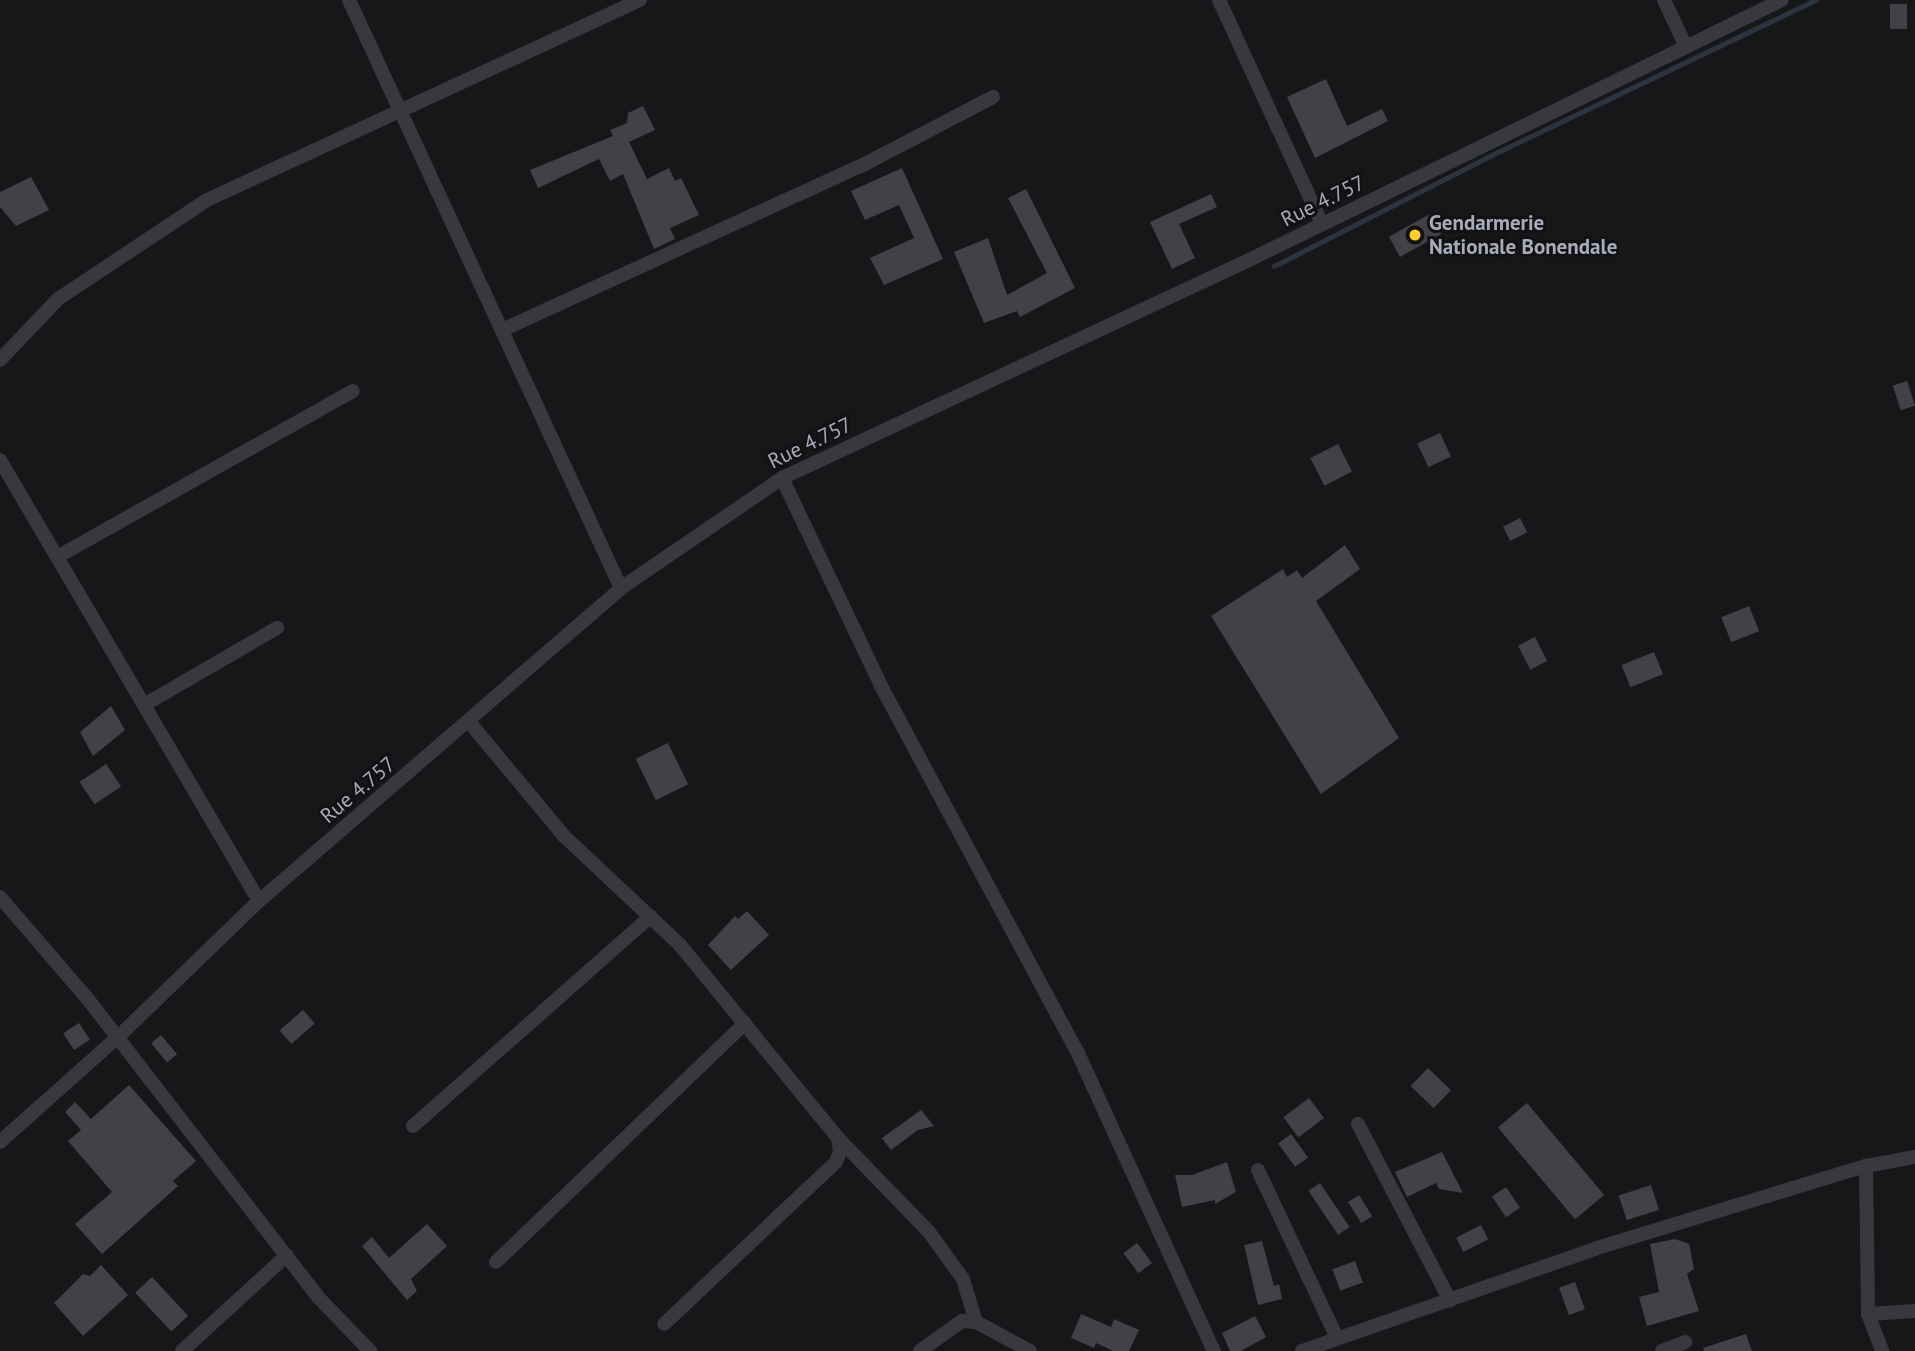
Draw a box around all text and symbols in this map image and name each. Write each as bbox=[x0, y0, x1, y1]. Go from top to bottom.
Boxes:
street label: Rue 4.757 bbox=[1277, 170, 1369, 232]
place label: Gendarmerie Nationale Bonendale bbox=[1429, 210, 1617, 260]
marker: Gendarmerie Nationale Bonendale bbox=[1407, 227, 1423, 243]
street label: Rue 4.757 bbox=[764, 412, 856, 474]
street label: Rue 4.757 bbox=[315, 751, 401, 829]

